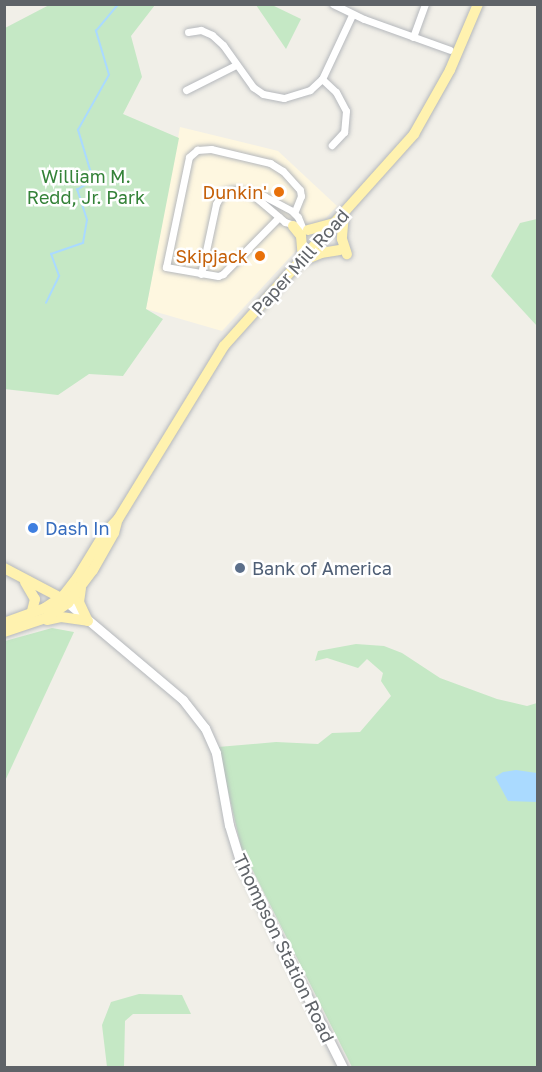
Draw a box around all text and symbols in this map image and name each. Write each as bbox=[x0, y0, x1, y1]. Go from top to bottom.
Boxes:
park label: William M. Redd, Jr. Park bbox=[27, 166, 145, 208]
place label: Dunkin' bbox=[203, 181, 267, 203]
marker: Dunkin' bbox=[272, 185, 286, 199]
street label: Paper Mill Road bbox=[247, 205, 353, 319]
place label: Skipjack bbox=[175, 245, 248, 267]
marker: Skipjack bbox=[253, 249, 267, 263]
place label: Dash In bbox=[45, 517, 110, 539]
marker: Dash In bbox=[26, 521, 40, 535]
place label: Bank of America bbox=[252, 557, 392, 579]
marker: Bank of America bbox=[233, 561, 247, 575]
street label: Thompson Station Road bbox=[229, 850, 339, 1046]

